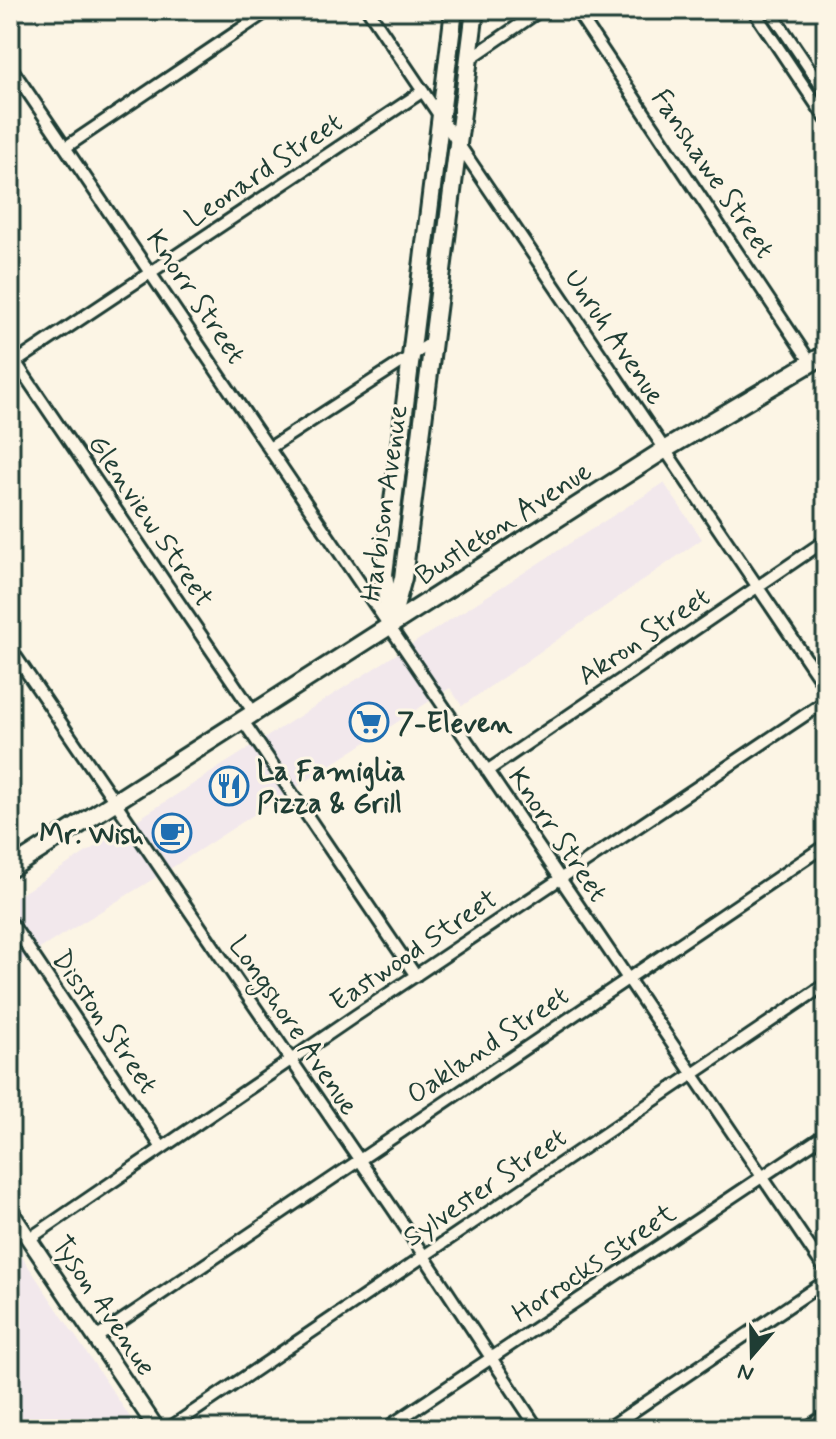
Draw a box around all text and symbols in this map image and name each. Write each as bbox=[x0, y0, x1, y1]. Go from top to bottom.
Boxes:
street label: Fanshawe Street bbox=[642, 83, 782, 266]
street label: Leonard Street bbox=[178, 105, 350, 237]
street label: Knorr Street bbox=[136, 223, 253, 372]
street label: Unruh Avenue bbox=[555, 262, 673, 413]
street label: Harbison Avenue bbox=[353, 403, 418, 604]
street label: Glenview Street bbox=[78, 428, 221, 615]
street label: Bustleton Avenue bbox=[409, 453, 600, 595]
street label: Akron Street bbox=[571, 579, 718, 695]
supermarket icon: 7-Eleven bbox=[348, 701, 390, 743]
place label: 7-Eleven bbox=[397, 706, 513, 743]
place label: La Famiglia Pizza & Grill bbox=[257, 754, 405, 823]
street label: Knorr Street bbox=[498, 761, 615, 910]
restaurant icon: La Famiglia Pizza & Grill bbox=[208, 765, 250, 807]
cafe icon: Mr. Wish bbox=[151, 812, 193, 854]
place label: Mr. Wish bbox=[39, 817, 144, 854]
street label: Eastwood Street bbox=[323, 881, 505, 1021]
street label: Longshore Avenue bbox=[217, 929, 367, 1125]
street label: Disston Street bbox=[42, 943, 166, 1102]
street label: Oakland Street bbox=[400, 978, 577, 1114]
street label: Sylvester Street bbox=[397, 1120, 574, 1256]
street label: Horrocks Street bbox=[505, 1195, 684, 1333]
street label: Tyson Avenue bbox=[42, 1229, 164, 1384]
north arrow bbox=[712, 1315, 792, 1395]
text: N bbox=[734, 1356, 758, 1388]

